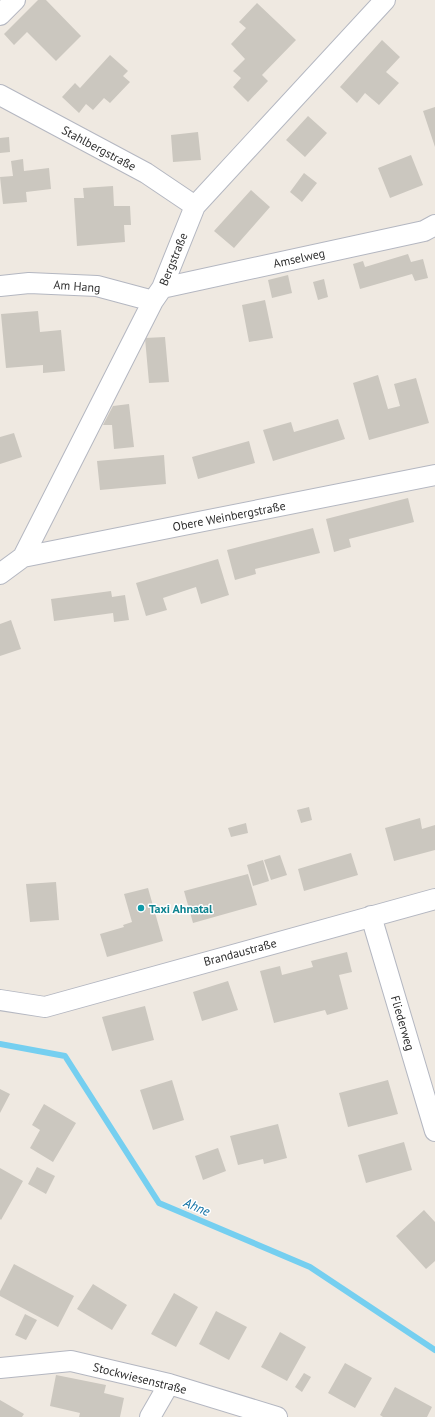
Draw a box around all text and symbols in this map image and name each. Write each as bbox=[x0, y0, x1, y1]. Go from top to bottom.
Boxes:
street label: Stahlbergstraße bbox=[59, 122, 139, 174]
street label: Bergstraße bbox=[156, 230, 190, 288]
street label: Amselweg bbox=[272, 245, 326, 271]
street label: Am Hang bbox=[53, 277, 101, 295]
street label: Obere Weinbergstraße bbox=[171, 498, 287, 534]
place label: Taxi Ahnatal bbox=[149, 901, 213, 916]
marker: Taxi Ahnatal bbox=[136, 903, 146, 913]
street label: Brandaustraße bbox=[202, 935, 278, 969]
street label: Fliederweg bbox=[388, 994, 418, 1052]
water label: Ahne bbox=[180, 1194, 213, 1220]
street label: Stockwiesenstraße bbox=[92, 1359, 188, 1397]

